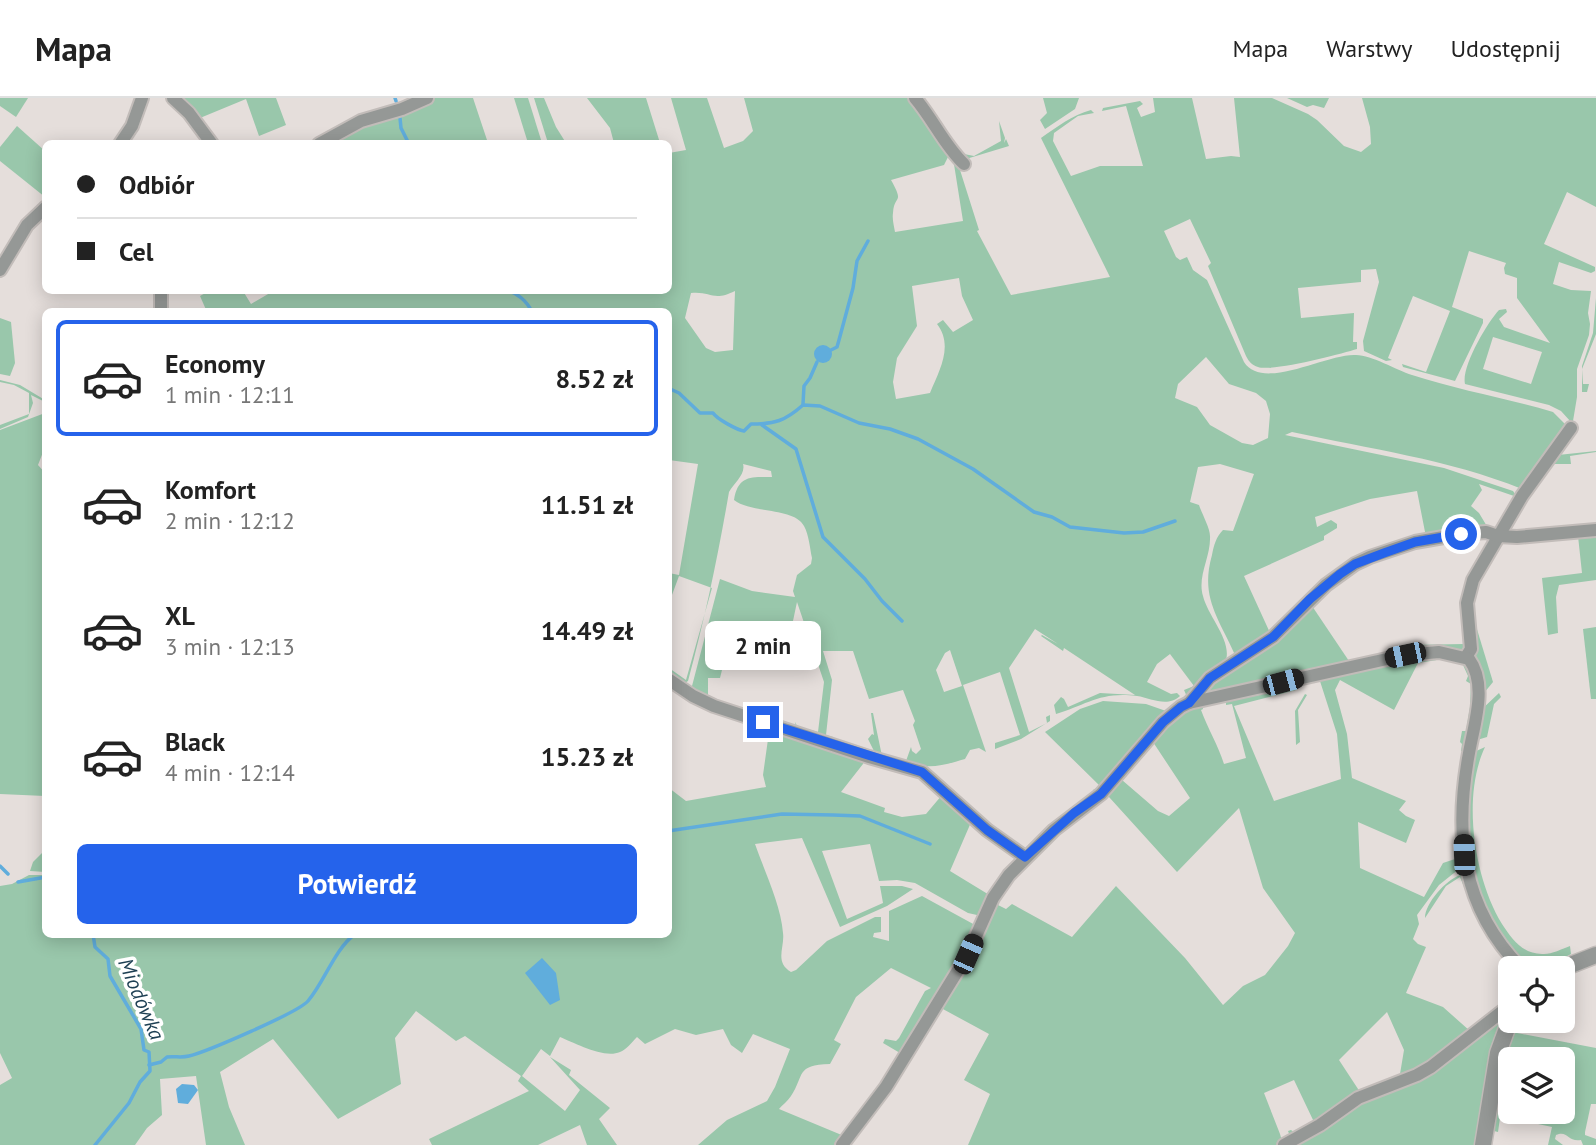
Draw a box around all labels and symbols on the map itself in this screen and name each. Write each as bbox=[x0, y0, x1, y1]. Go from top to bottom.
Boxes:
route start bbox=[1445, 518, 1477, 550]
callout: 2 min bbox=[705, 620, 821, 670]
car bbox=[1383, 640, 1428, 670]
car bbox=[1260, 666, 1307, 698]
route end bbox=[747, 706, 779, 738]
car bbox=[1453, 834, 1476, 876]
car bbox=[950, 931, 987, 977]
water label: Miodówka bbox=[112, 954, 171, 1044]

